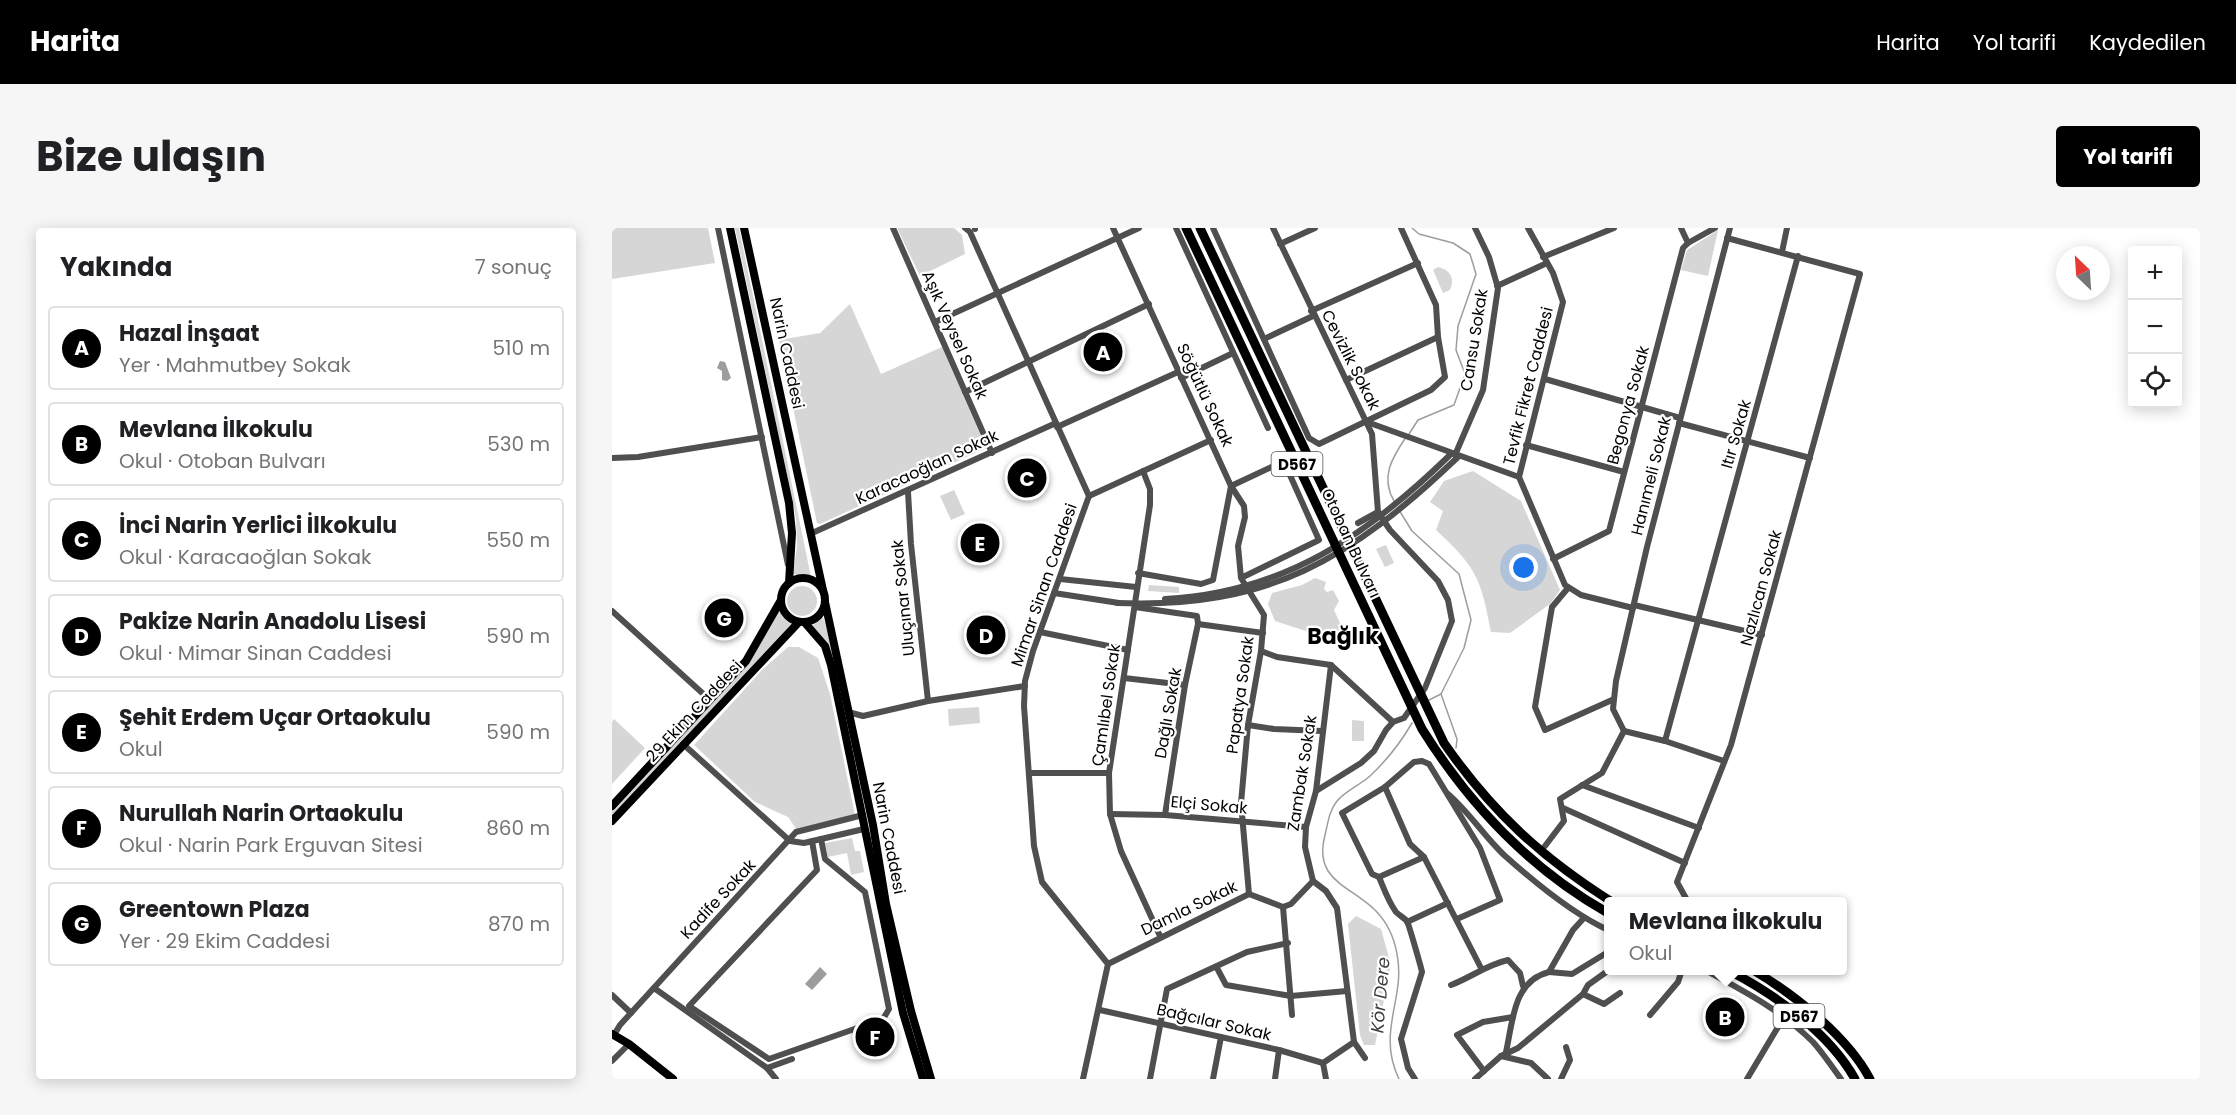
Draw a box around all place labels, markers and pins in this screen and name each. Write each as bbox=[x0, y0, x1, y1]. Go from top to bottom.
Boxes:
pin: A bbox=[1084, 330, 1122, 374]
pin: C bbox=[1008, 456, 1046, 500]
pin: E bbox=[960, 520, 1000, 566]
pin: G bbox=[704, 596, 744, 640]
pin: D bbox=[966, 612, 1006, 658]
pin: B bbox=[1706, 994, 1744, 1040]
pin: F bbox=[856, 1014, 894, 1060]

